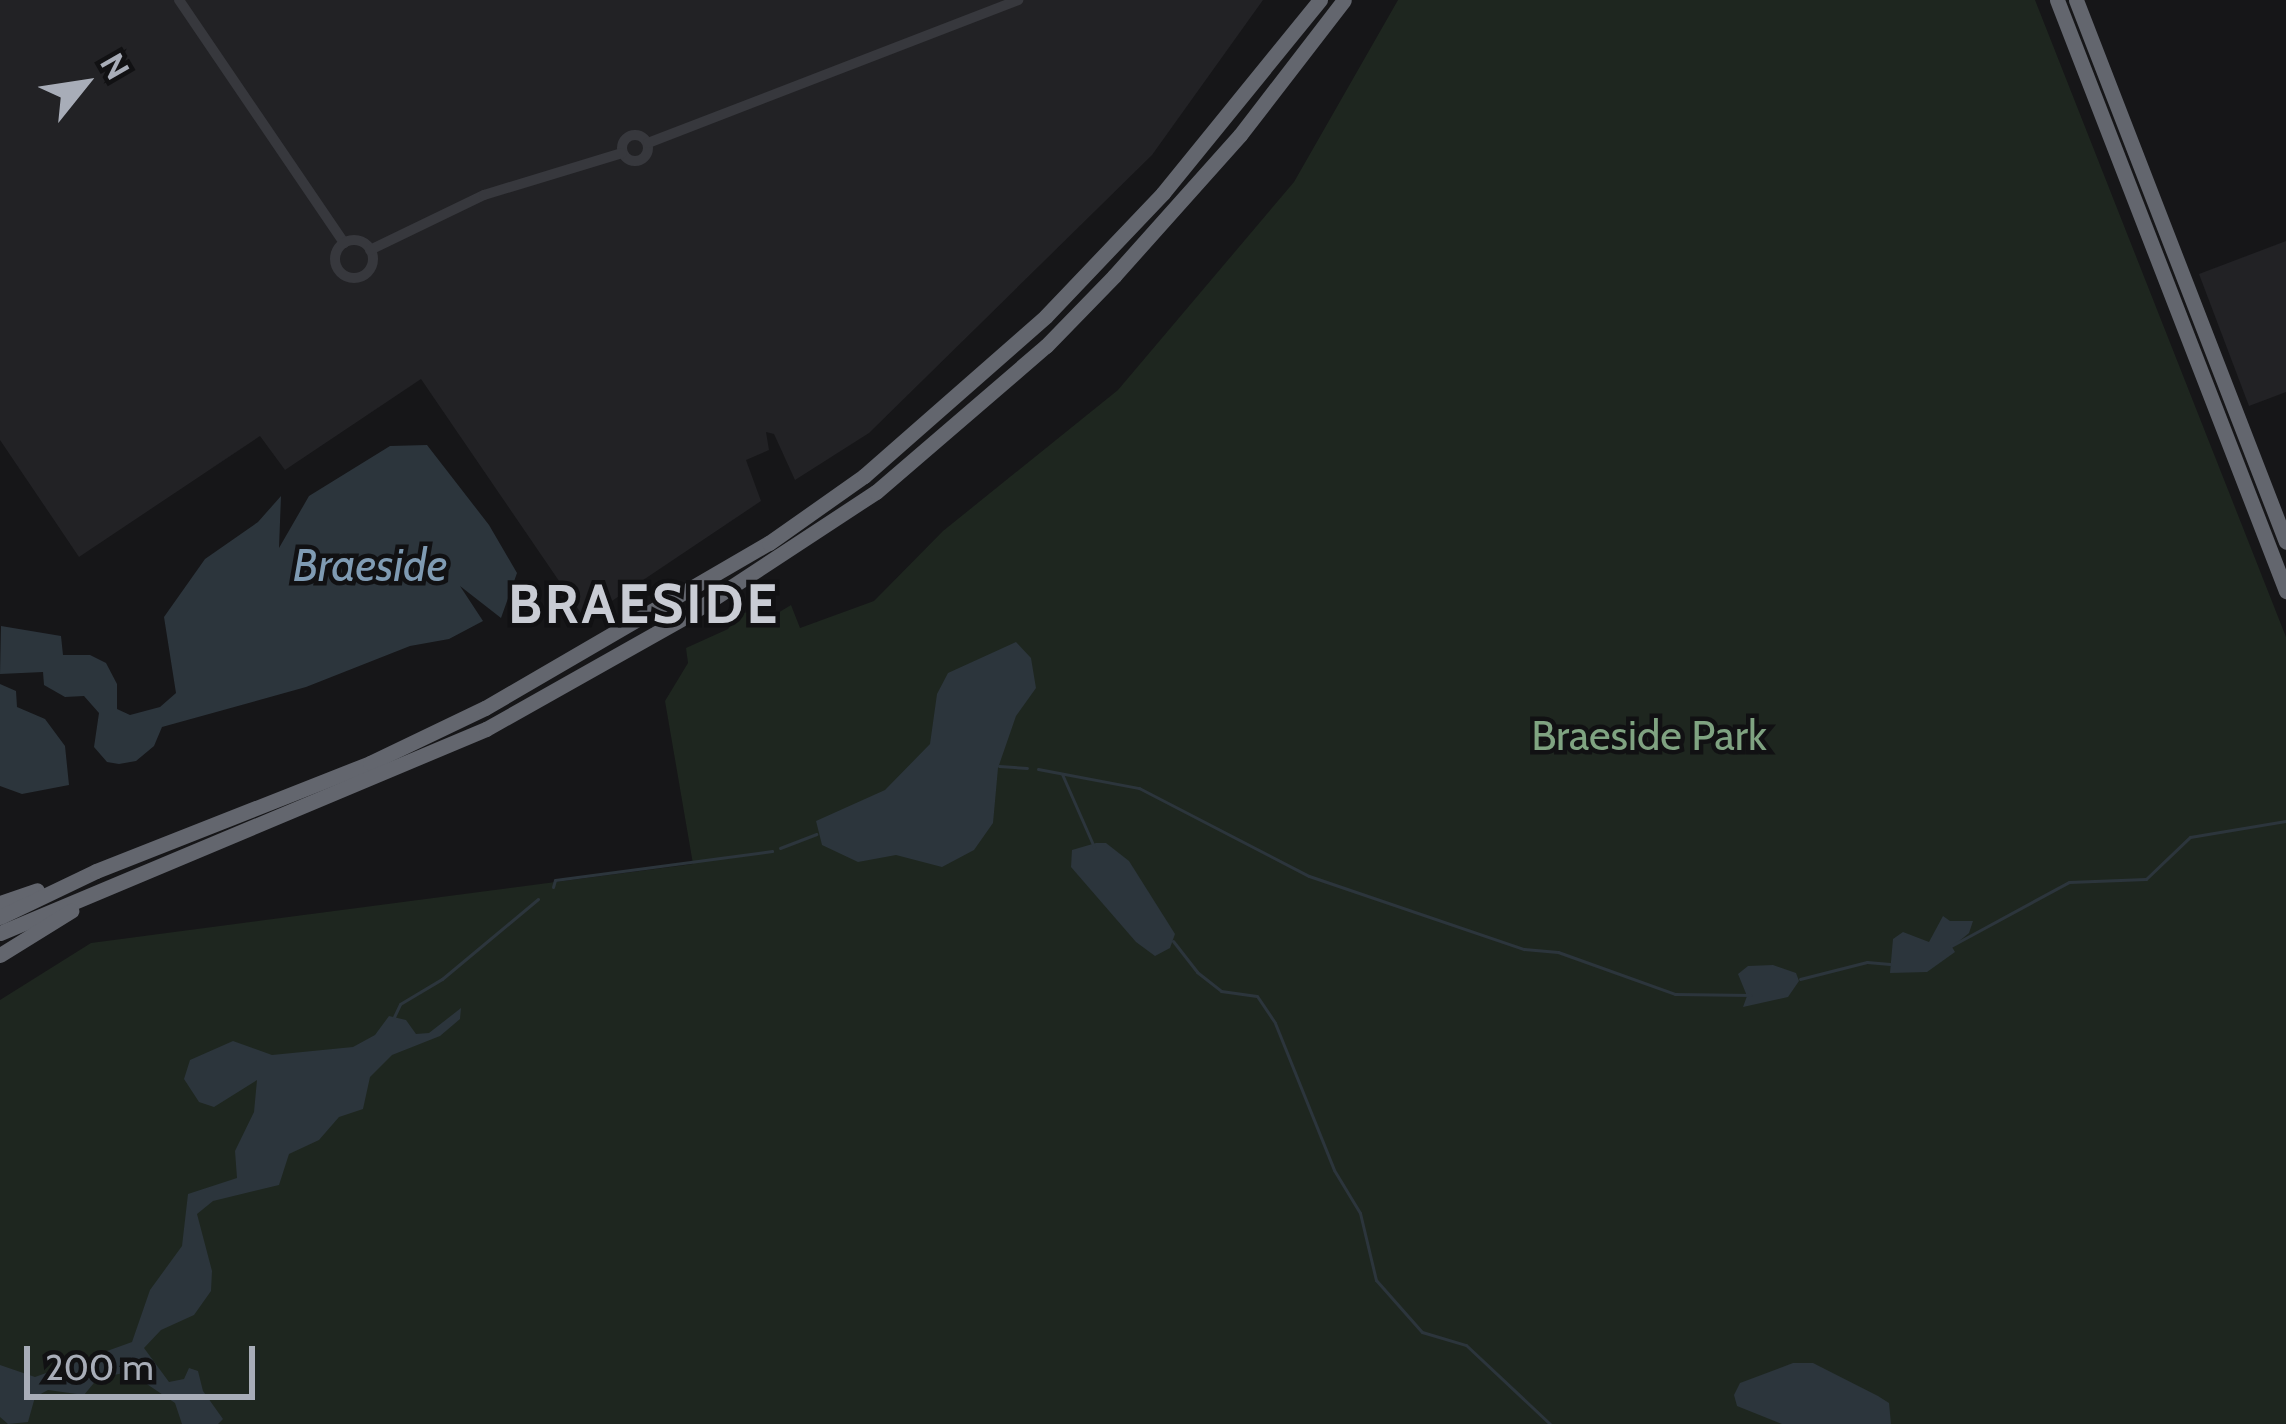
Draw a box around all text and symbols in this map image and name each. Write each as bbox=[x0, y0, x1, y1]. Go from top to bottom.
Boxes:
north arrow bbox=[24, 24, 144, 144]
text: N bbox=[92, 46, 138, 86]
water label: Braeside bbox=[293, 539, 447, 593]
district label: BRAESIDE bbox=[508, 572, 780, 636]
park label: Braeside Park bbox=[1531, 710, 1767, 760]
scale bar bbox=[30, 1322, 261, 1396]
text: 200 m bbox=[45, 1345, 154, 1389]

